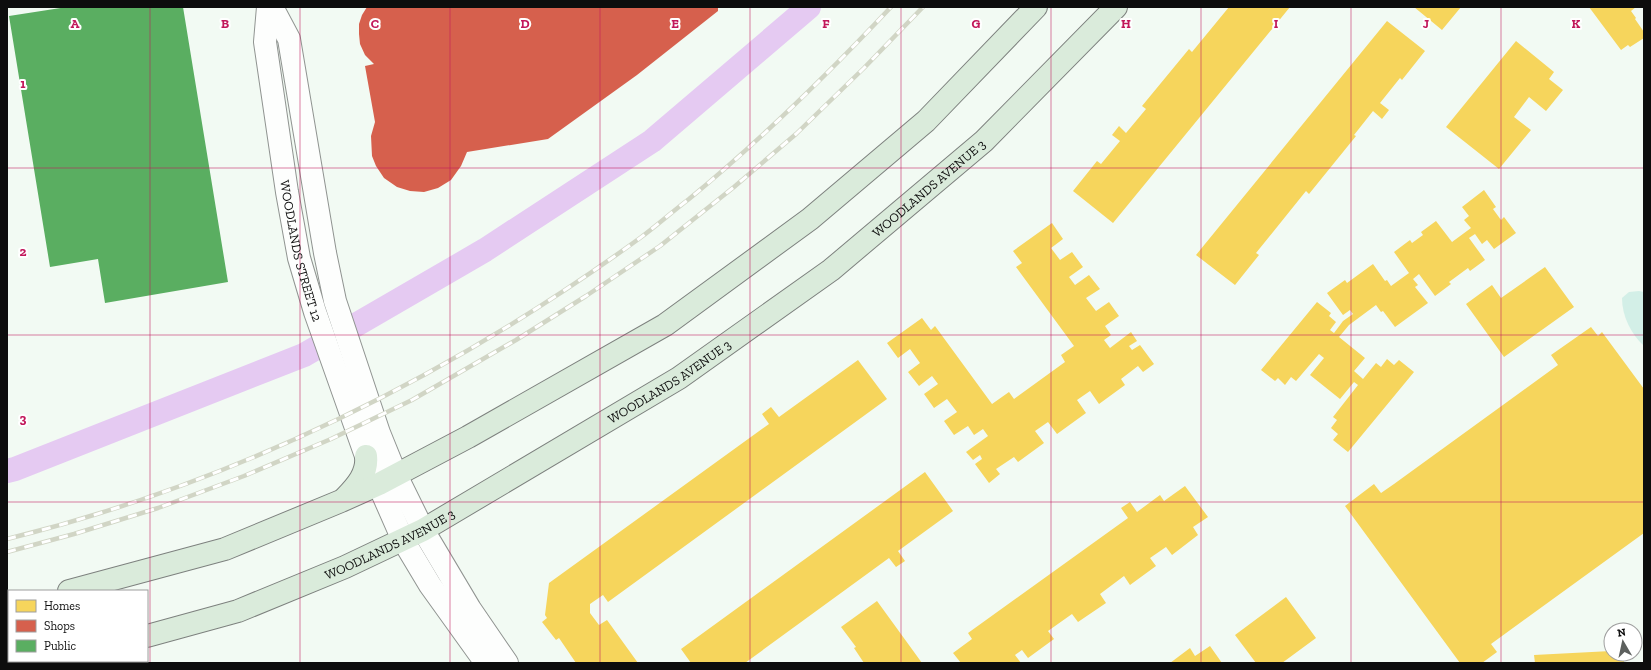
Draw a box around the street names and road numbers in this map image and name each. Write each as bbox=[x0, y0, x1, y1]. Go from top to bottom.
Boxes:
street label: WOODLANDS AVENUE 3 bbox=[869, 136, 988, 240]
street label: WOODLANDS STREET 12 bbox=[278, 179, 325, 323]
street label: WOODLANDS AVENUE 3 bbox=[605, 336, 733, 426]
street label: WOODLANDS AVENUE 3 bbox=[322, 506, 457, 582]

